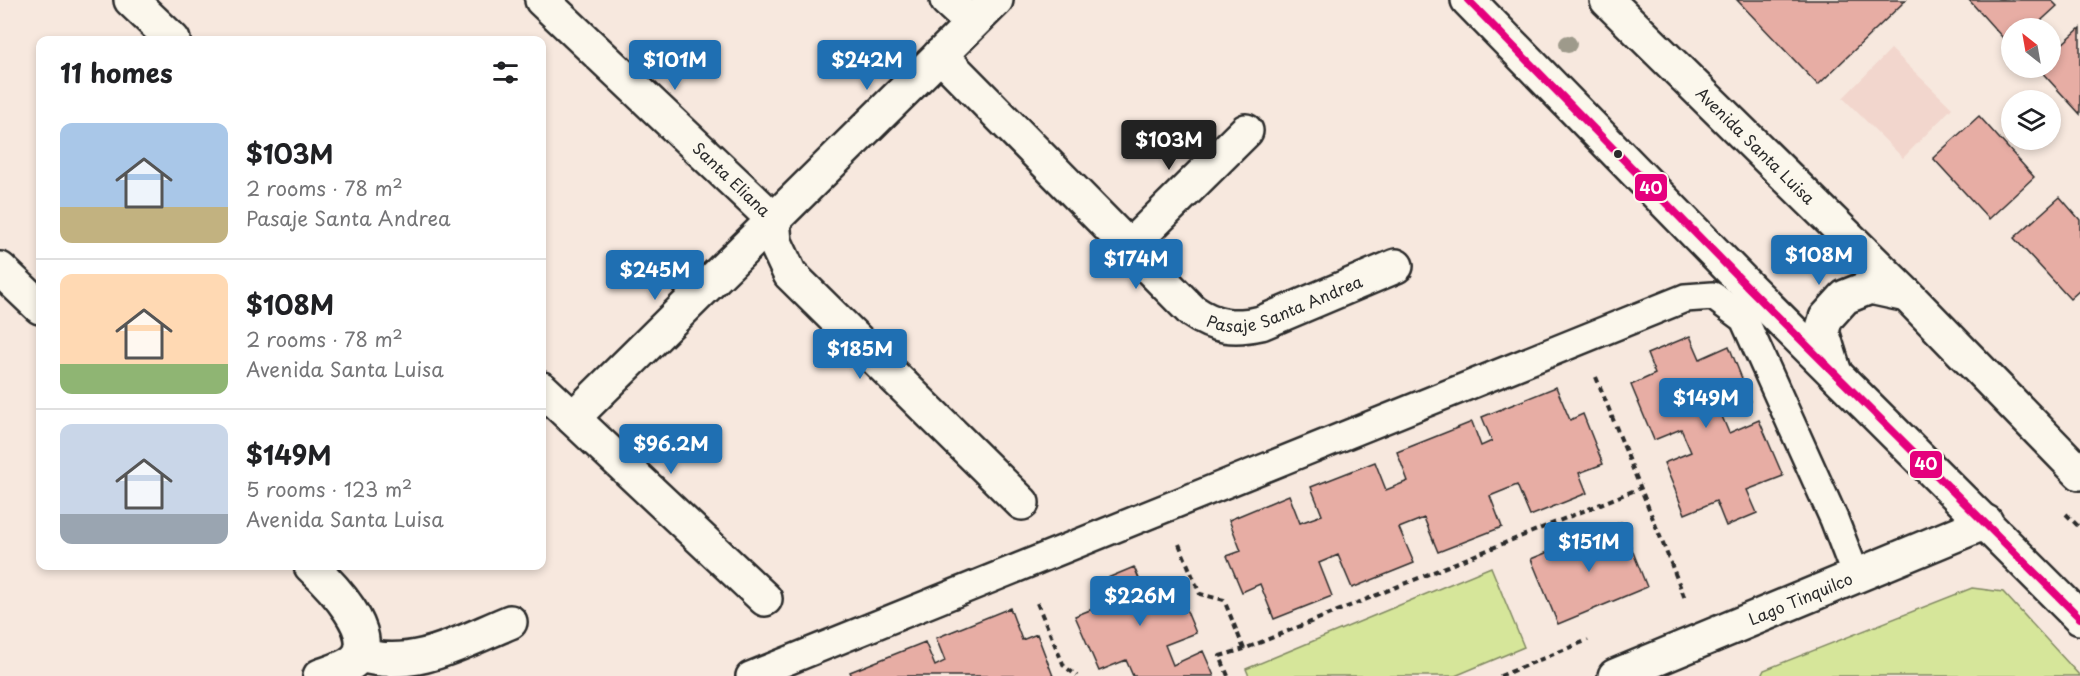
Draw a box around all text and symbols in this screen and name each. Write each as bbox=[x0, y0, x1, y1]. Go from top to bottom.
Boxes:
north arrow bbox=[2001, 18, 2061, 78]
map controls bbox=[2001, 18, 2061, 150]
pin: $101M bbox=[633, 40, 717, 91]
pin: $242M bbox=[825, 40, 909, 91]
text: $101M bbox=[643, 44, 707, 74]
text: $242M bbox=[831, 44, 903, 74]
text: 11 homes bbox=[60, 53, 173, 92]
icon: filters bbox=[489, 56, 522, 89]
street label: Avenida Santa Luisa bbox=[1691, 81, 1821, 209]
button: layers bbox=[2001, 90, 2061, 150]
pin: $103M bbox=[1127, 120, 1211, 171]
text: $103M bbox=[1135, 124, 1203, 154]
text: $103M bbox=[246, 134, 334, 173]
street label: Santa Eliana bbox=[688, 136, 776, 222]
icon: home bbox=[108, 147, 180, 219]
unlabelled marker bbox=[1612, 148, 1624, 160]
text: 2 rooms · 78 m² bbox=[246, 173, 403, 203]
line badge: 40 bbox=[1634, 173, 1668, 202]
text: 40 bbox=[1640, 175, 1663, 199]
text: Pasaje Santa Andrea bbox=[246, 203, 451, 233]
pin: $108M bbox=[1777, 235, 1861, 286]
pin: $174M bbox=[1094, 239, 1178, 290]
text: $108M bbox=[1785, 239, 1853, 269]
text: $174M bbox=[1104, 243, 1168, 273]
pin: $245M bbox=[613, 250, 697, 301]
text: $245M bbox=[620, 254, 690, 284]
street label: Pasaje Santa Andrea bbox=[1204, 269, 1366, 337]
text: $108M bbox=[246, 285, 334, 324]
icon: home bbox=[108, 298, 180, 370]
text: 2 rooms · 78 m² bbox=[246, 324, 403, 354]
pin: $185M bbox=[818, 329, 902, 380]
text: $185M bbox=[827, 333, 893, 363]
text: Avenida Santa Luisa bbox=[246, 354, 444, 384]
pin: $149M bbox=[1664, 378, 1748, 429]
text: $149M bbox=[1673, 382, 1739, 412]
pin: $96.2M bbox=[622, 424, 720, 475]
text: $96.2M bbox=[633, 428, 709, 458]
text: $149M bbox=[246, 435, 332, 474]
icon: home bbox=[108, 448, 180, 520]
line badge: 40 bbox=[1909, 450, 1943, 479]
text: 40 bbox=[1915, 451, 1938, 475]
text: 5 rooms · 123 m² bbox=[246, 474, 412, 504]
text: Avenida Santa Luisa bbox=[246, 504, 444, 534]
pin: $151M bbox=[1547, 522, 1631, 573]
text: $151M bbox=[1558, 526, 1620, 556]
street label: Lago Tinquilco bbox=[1745, 566, 1856, 630]
pin: $226M bbox=[1098, 576, 1182, 627]
text: $226M bbox=[1104, 580, 1176, 610]

